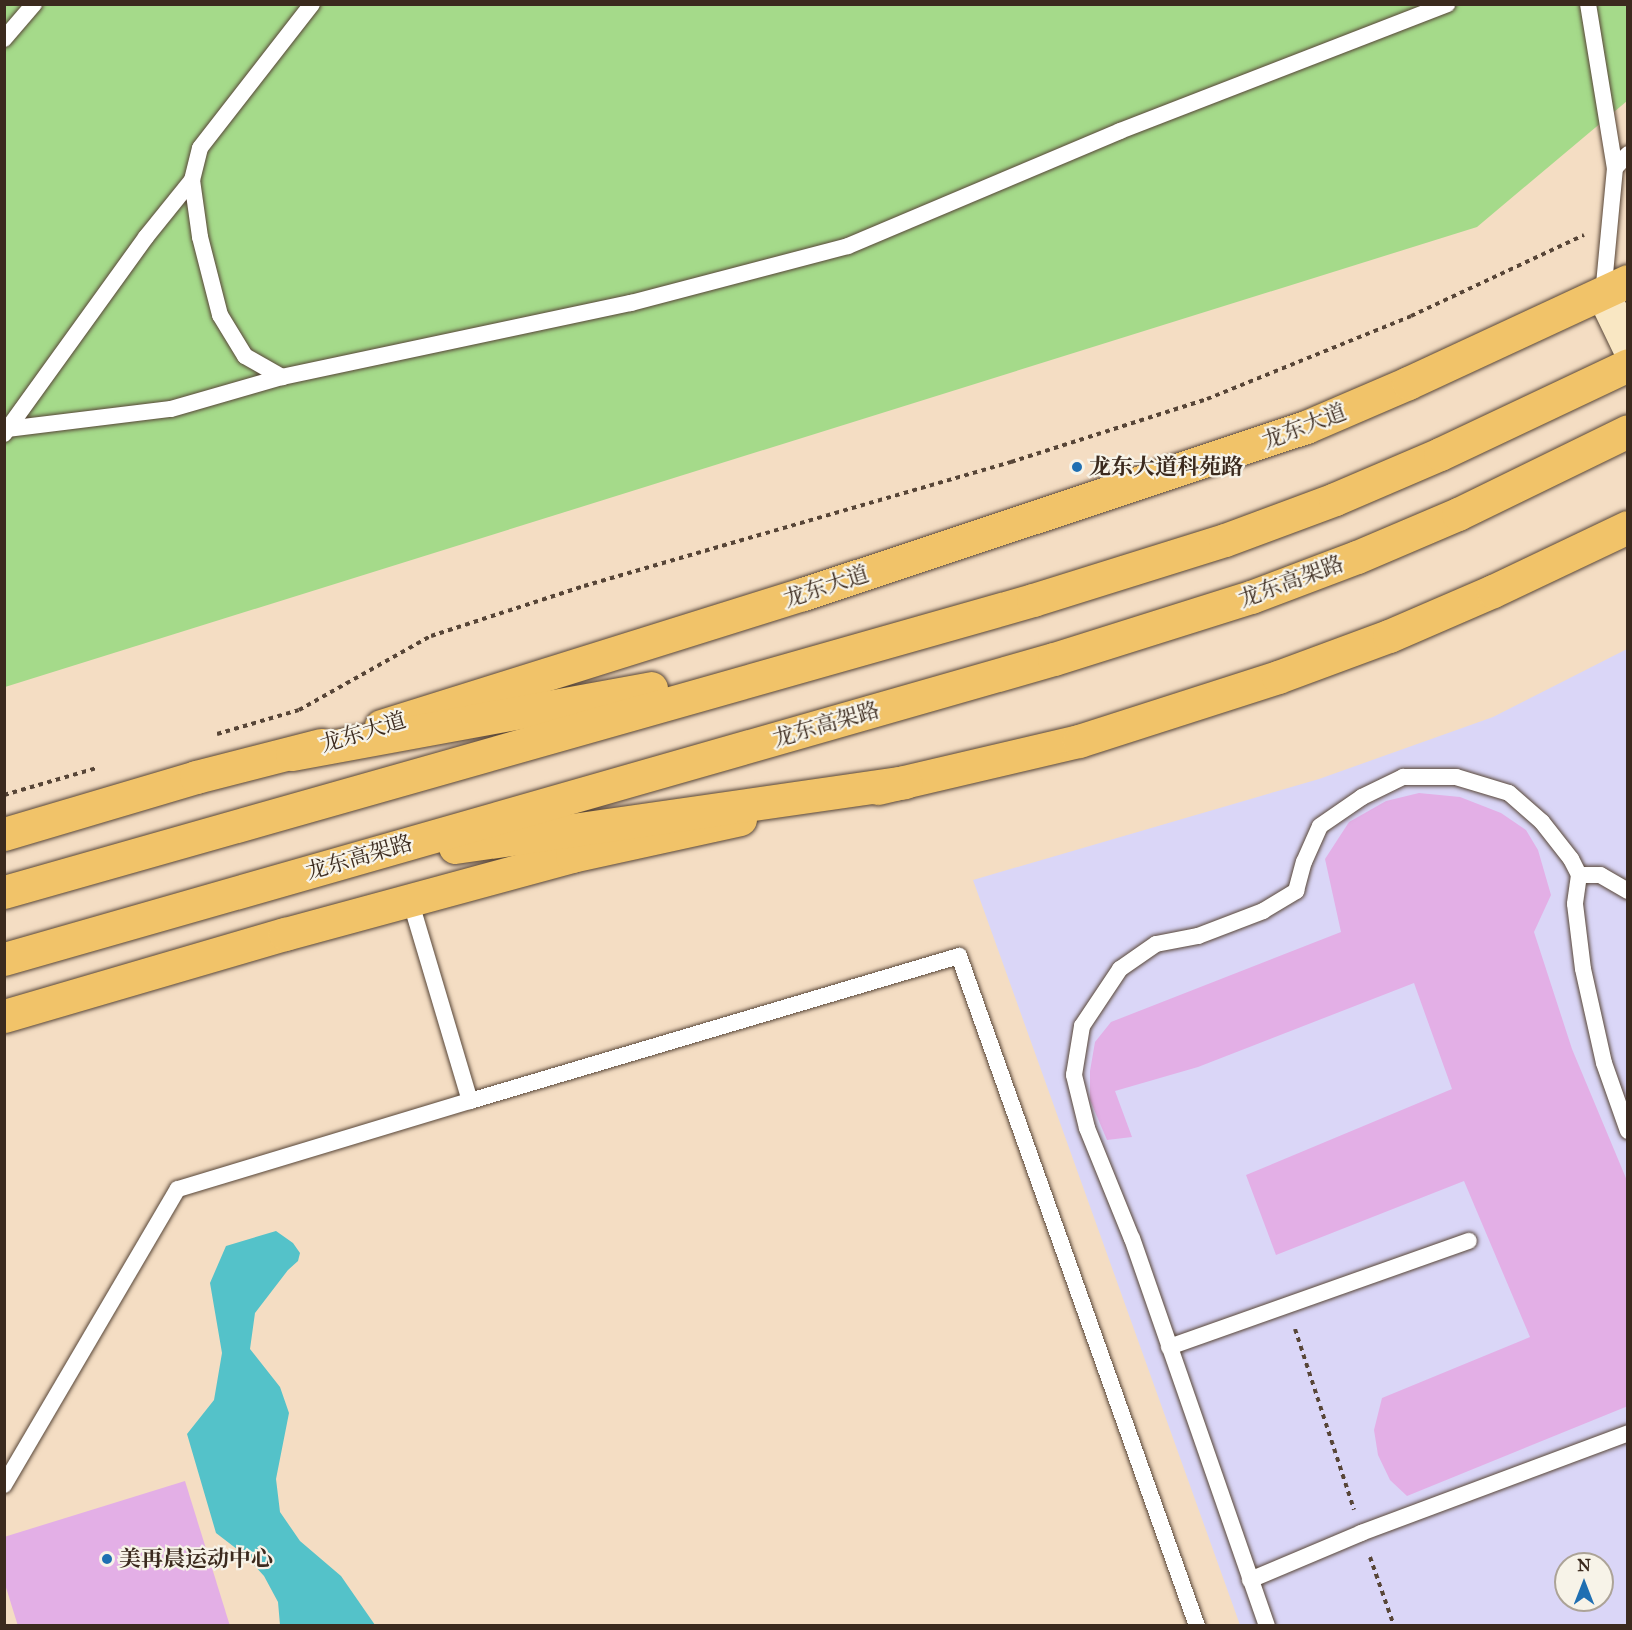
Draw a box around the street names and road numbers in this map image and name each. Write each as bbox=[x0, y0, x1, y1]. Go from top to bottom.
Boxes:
street label: 龙东大道 bbox=[1258, 398, 1350, 454]
street label: 龙东高架路 bbox=[1235, 550, 1347, 612]
street label: 龙东大道 bbox=[780, 560, 872, 612]
street label: 龙东高架路 bbox=[769, 696, 883, 752]
street label: 龙东大道 bbox=[317, 707, 409, 757]
street label: 龙东高架路 bbox=[302, 829, 416, 885]

